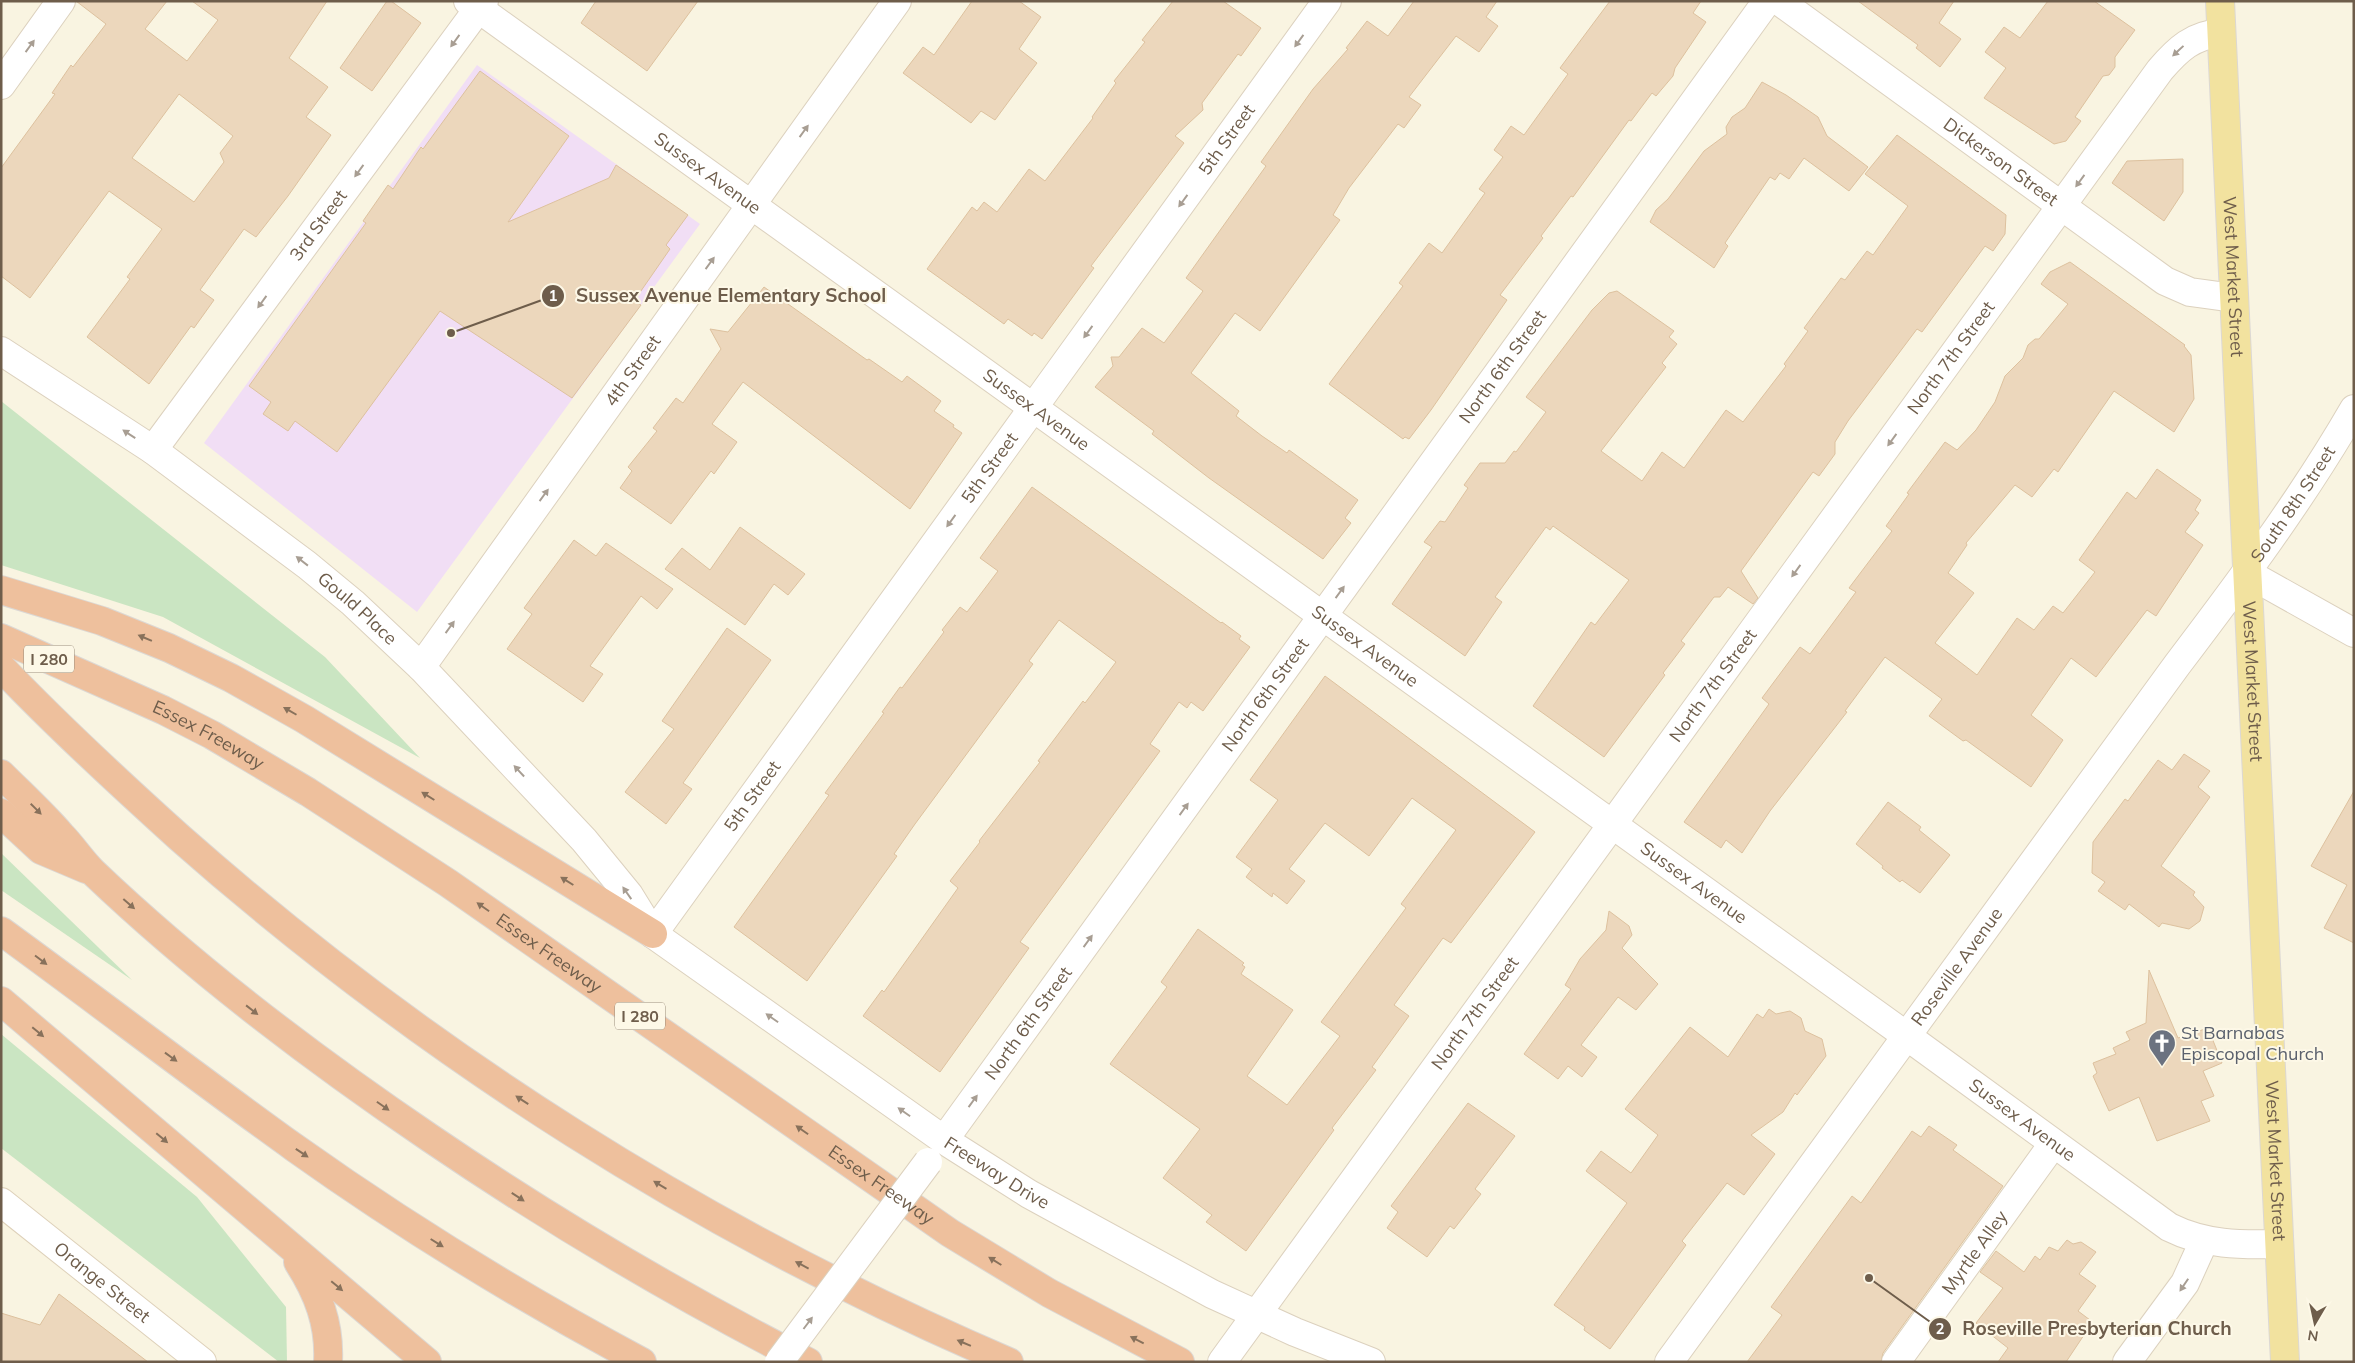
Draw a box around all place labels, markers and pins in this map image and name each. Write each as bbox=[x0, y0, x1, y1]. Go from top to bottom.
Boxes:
callout: Sussex Avenue Elementary School bbox=[541, 279, 896, 313]
place label: St Barnabas Episcopal Church bbox=[2181, 1021, 2324, 1065]
church icon: St Barnabas Episcopal Church bbox=[2147, 1028, 2177, 1067]
callout: Roseville Presbyterian Church bbox=[1928, 1312, 2242, 1346]

